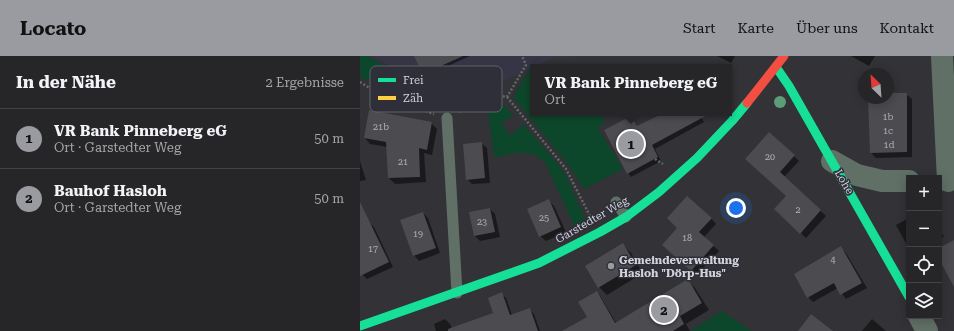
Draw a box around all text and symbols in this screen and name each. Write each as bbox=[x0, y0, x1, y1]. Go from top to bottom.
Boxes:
text: Locato bbox=[20, 17, 86, 40]
text: Start bbox=[683, 20, 716, 36]
text: Karte bbox=[738, 20, 774, 36]
text: Über uns bbox=[796, 20, 858, 36]
text: Kontakt bbox=[880, 20, 934, 36]
popup bbox=[530, 64, 732, 116]
legend bbox=[370, 66, 502, 112]
north arrow bbox=[858, 68, 894, 104]
text: In der Nähe bbox=[16, 72, 116, 92]
text: Frei bbox=[403, 74, 424, 87]
text: VR Bank Pinneberg eG bbox=[545, 74, 717, 92]
text: 2 Ergebnisse bbox=[266, 75, 344, 90]
text: Zäh bbox=[403, 92, 423, 105]
text: Ort bbox=[545, 92, 565, 107]
house number: 1b bbox=[883, 112, 894, 122]
text: VR Bank Pinneberg eG bbox=[54, 122, 227, 140]
house number: 21b bbox=[373, 122, 389, 132]
house number: 1c bbox=[883, 126, 893, 136]
pin: 1 bbox=[618, 129, 644, 159]
text: 1 bbox=[25, 131, 33, 146]
text: 50 m bbox=[314, 131, 344, 146]
text: Ort · Garstedter Weg bbox=[54, 140, 181, 155]
house number: 1d bbox=[884, 140, 895, 150]
house number: 20 bbox=[765, 152, 775, 162]
house number: 21 bbox=[398, 157, 408, 167]
street label: Lohe bbox=[832, 167, 856, 197]
map controls bbox=[906, 175, 942, 319]
button: + bbox=[906, 175, 942, 211]
text: Bauhof Hasloh bbox=[54, 182, 167, 200]
text: 2 bbox=[25, 191, 33, 206]
text: 50 m bbox=[314, 191, 344, 206]
street label: Garstedter Weg bbox=[553, 194, 631, 246]
your location bbox=[726, 198, 746, 218]
text: Ort · Garstedter Weg bbox=[54, 200, 181, 215]
house number: 2 bbox=[795, 205, 801, 215]
button: − bbox=[906, 211, 942, 247]
house number: 25 bbox=[539, 213, 549, 223]
house number: 23 bbox=[477, 217, 487, 227]
house number: 19 bbox=[413, 229, 423, 239]
house number: 18 bbox=[682, 233, 692, 243]
house number: 17 bbox=[368, 244, 378, 254]
button: locate bbox=[906, 247, 942, 283]
place label: Gemeindeverwaltung Hasloh "Dörp-Hus" bbox=[619, 254, 739, 280]
house number: 4 bbox=[830, 255, 836, 265]
marker: Gemeindeverwaltung Hasloh "Dörp-Hus" bbox=[606, 261, 616, 271]
button: layers bbox=[906, 283, 942, 319]
pin: 2 bbox=[651, 295, 677, 325]

